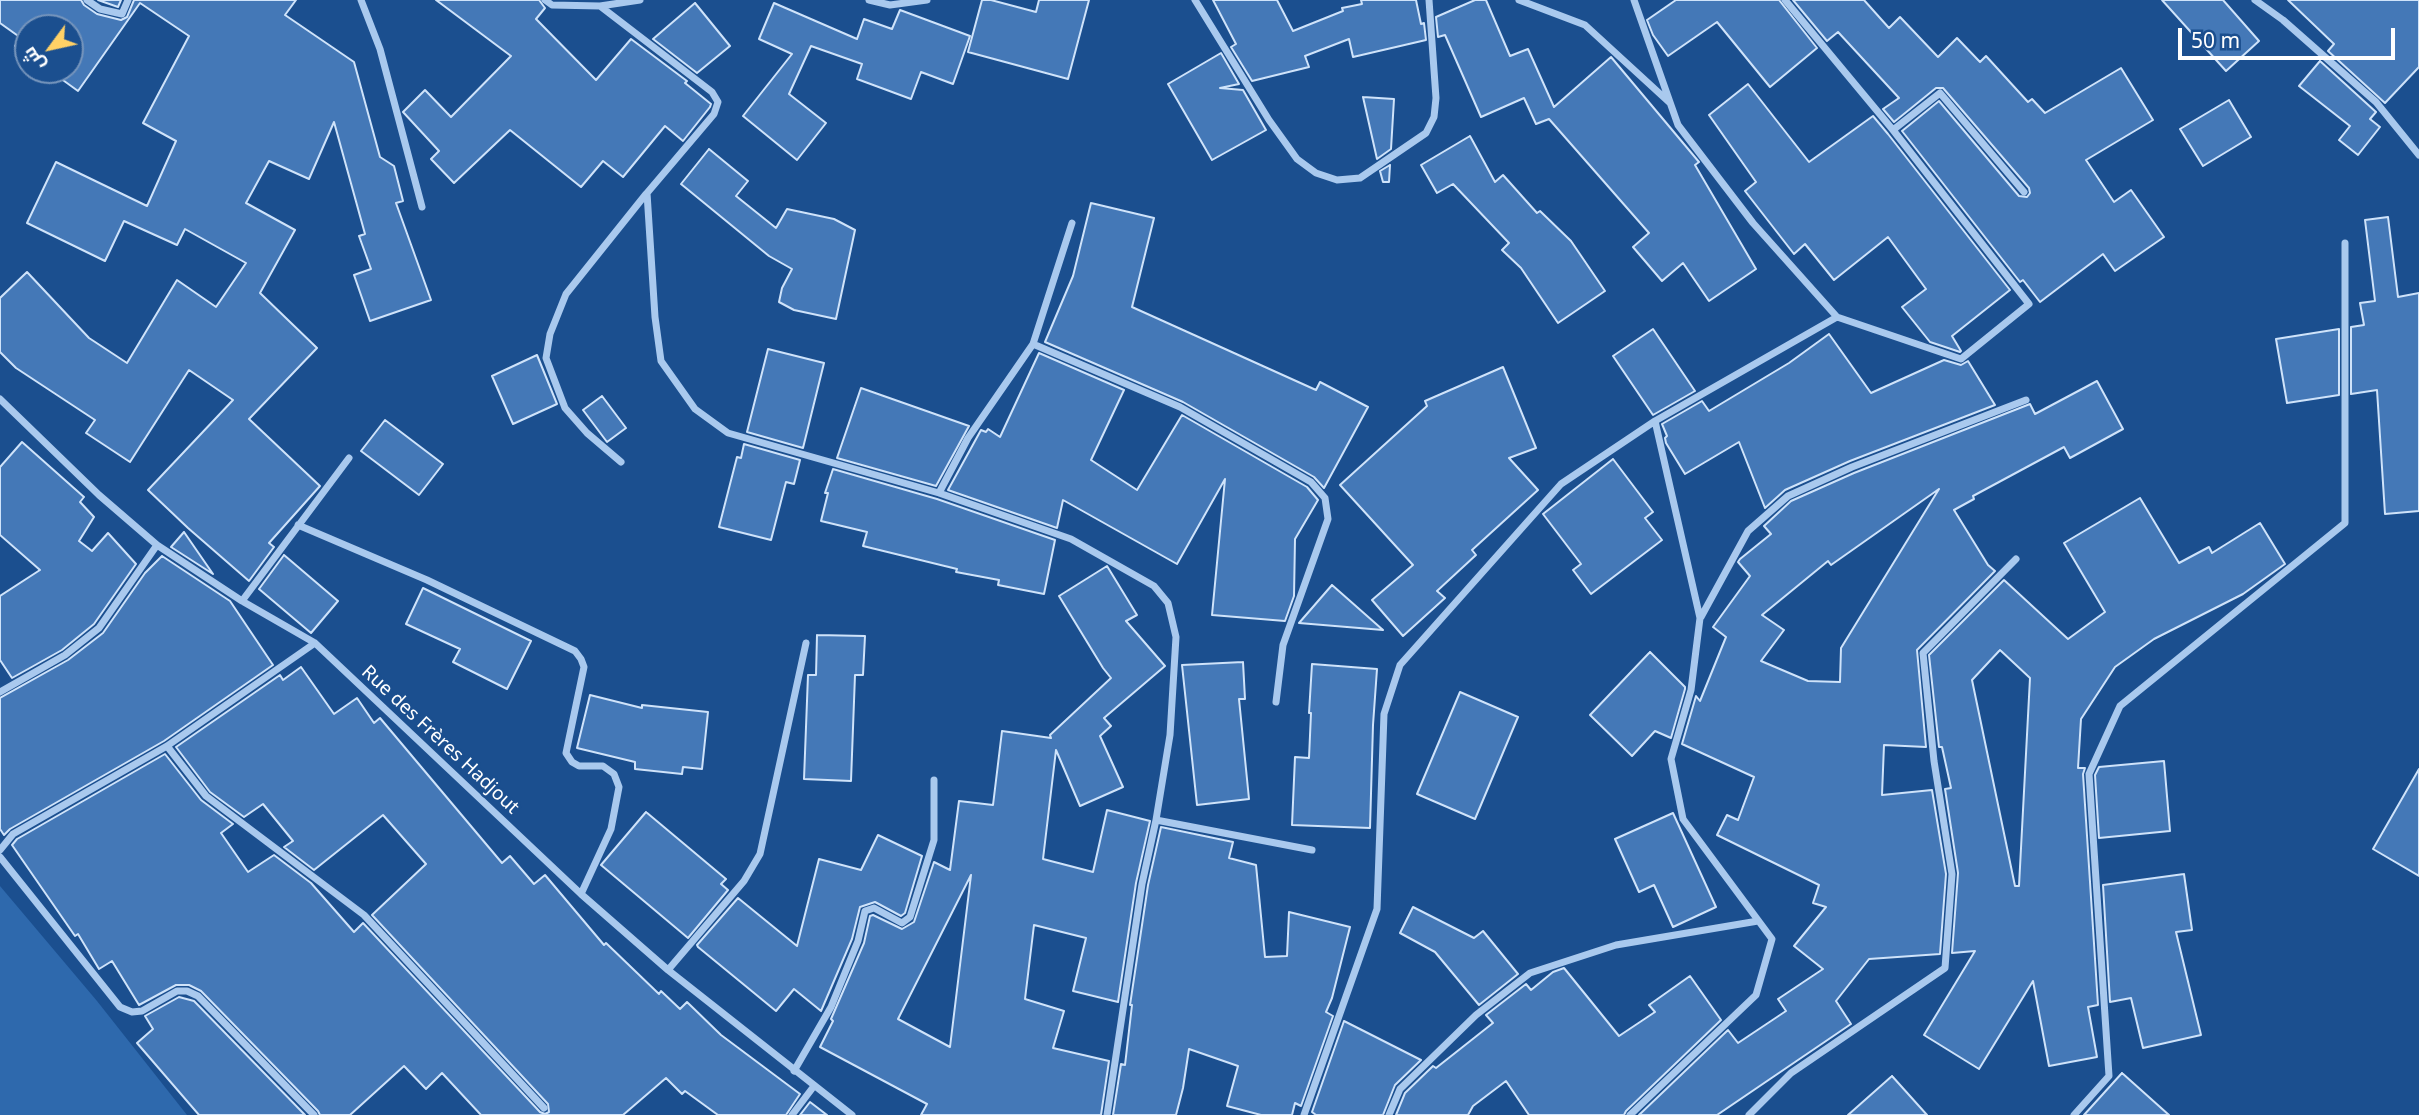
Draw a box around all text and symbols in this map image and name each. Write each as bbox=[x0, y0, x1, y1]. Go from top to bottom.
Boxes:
north arrow bbox=[14, 14, 84, 84]
scale bar bbox=[2181, 14, 2398, 58]
text: 50 m bbox=[2191, 26, 2240, 54]
text: ش bbox=[16, 42, 51, 77]
street label: Rue des Frères Hadjout bbox=[356, 661, 524, 819]

